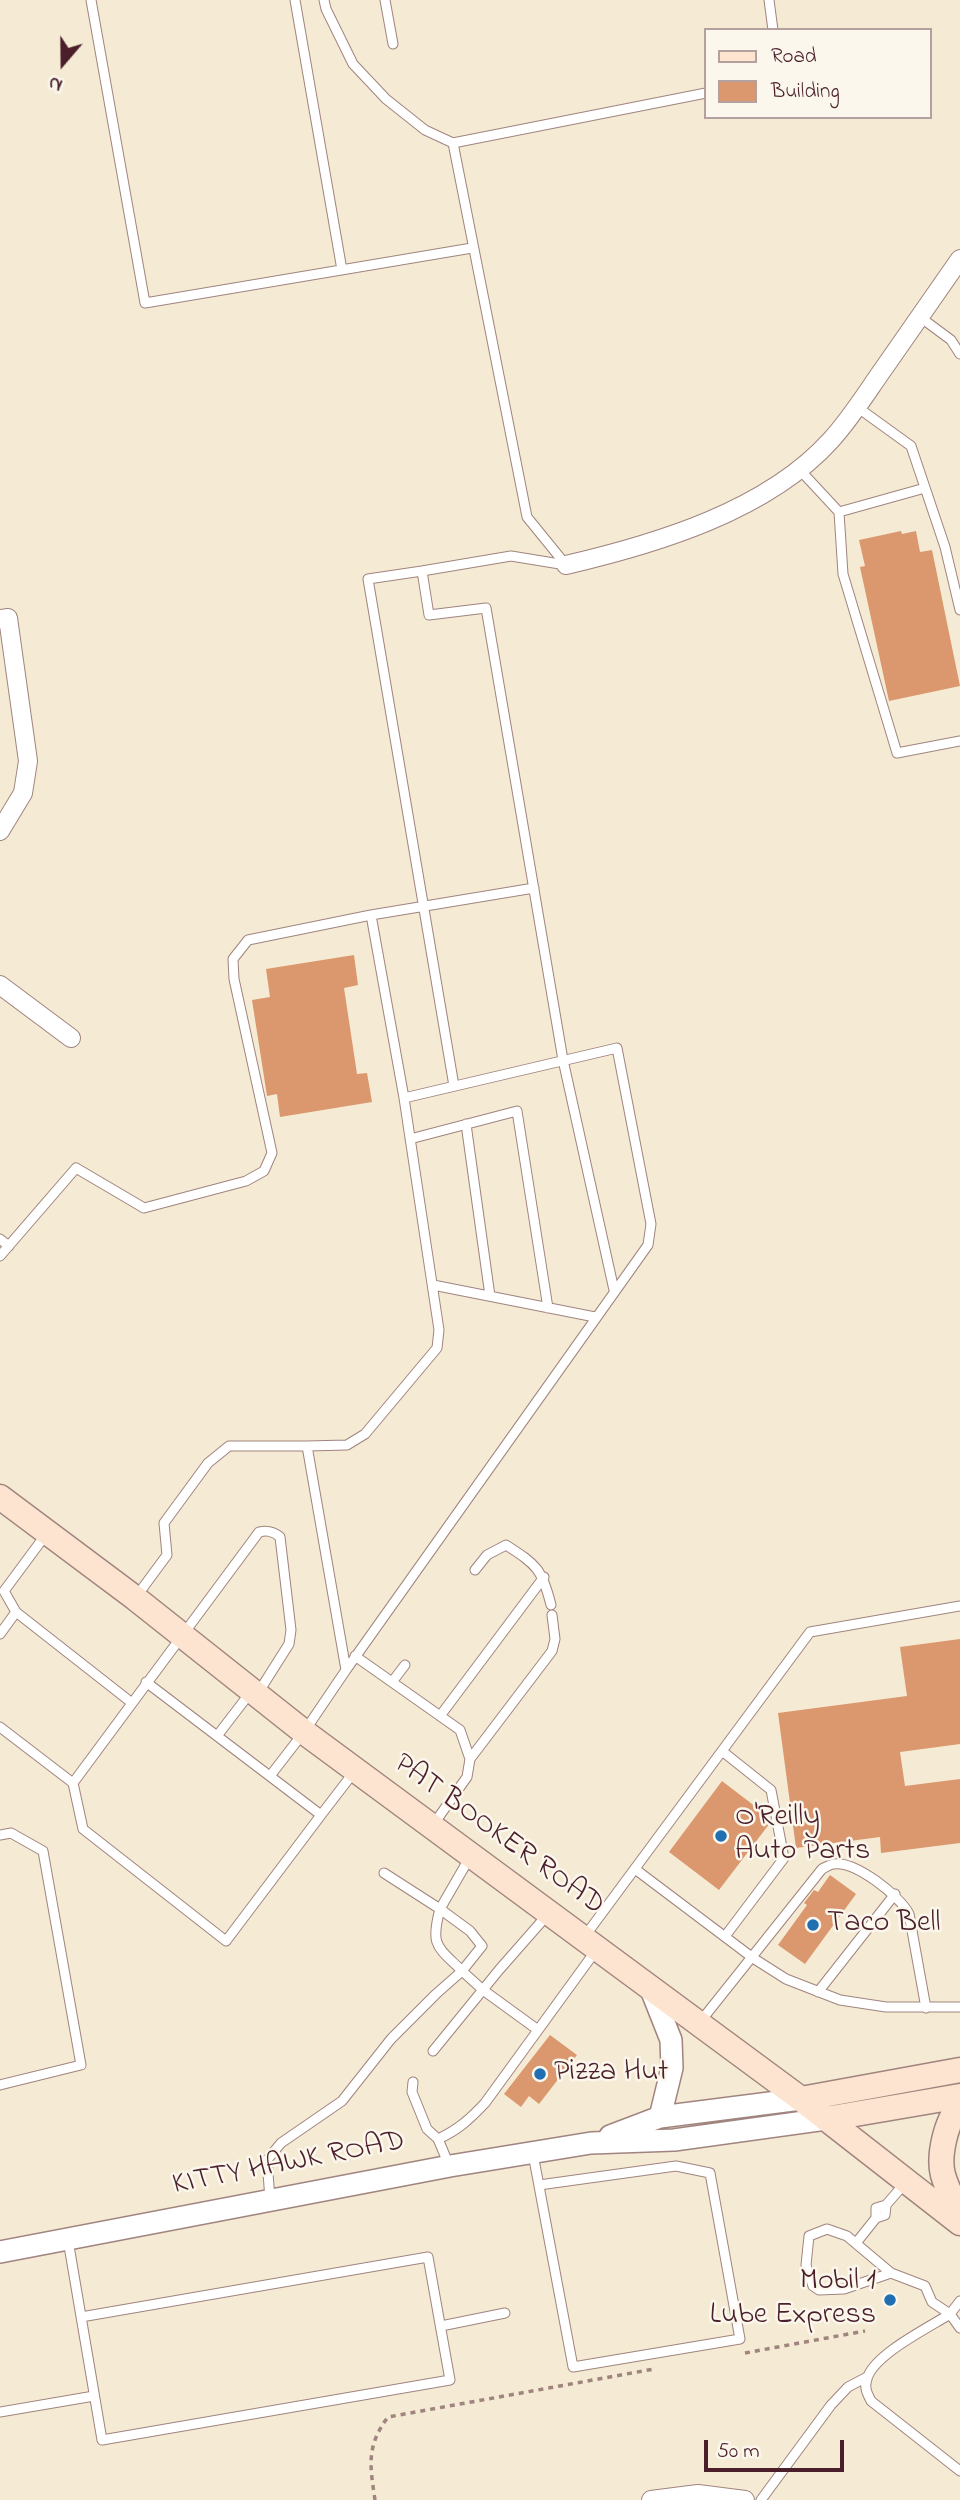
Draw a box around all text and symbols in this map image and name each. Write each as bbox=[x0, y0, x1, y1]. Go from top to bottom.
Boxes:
north arrow bbox=[28, 28, 98, 98]
legend bbox=[704, 28, 932, 119]
text: Road bbox=[771, 42, 817, 72]
text: N bbox=[45, 68, 66, 98]
text: Building bbox=[771, 77, 840, 107]
street label: PAT BOOKER ROAD bbox=[385, 1747, 611, 1925]
place label: O'Reilly Auto Parts bbox=[735, 1801, 870, 1871]
marker: O'Reilly Auto Parts bbox=[713, 1828, 729, 1844]
place label: Taco Bell bbox=[827, 1907, 941, 1943]
marker: Taco Bell bbox=[805, 1917, 821, 1933]
place label: Pizza Hut bbox=[554, 2056, 668, 2092]
marker: Pizza Hut bbox=[532, 2066, 548, 2082]
street label: KITTY HAWK ROAD bbox=[170, 2125, 408, 2205]
place label: Mobil 1 Lube Express bbox=[710, 2265, 876, 2336]
marker: Mobil 1 Lube Express bbox=[882, 2292, 898, 2308]
scale bar bbox=[708, 2426, 848, 2470]
text: 50 m bbox=[717, 2437, 760, 2467]

